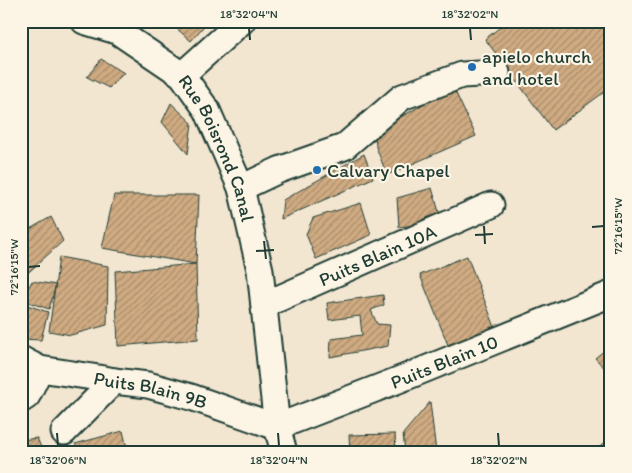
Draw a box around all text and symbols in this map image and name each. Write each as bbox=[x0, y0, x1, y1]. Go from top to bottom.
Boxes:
text: 18°32'04"N bbox=[220, 7, 278, 21]
text: 18°32'02"N bbox=[442, 7, 498, 21]
place label: apielo church and hotel bbox=[482, 45, 592, 90]
marker: apielo church and hotel bbox=[466, 61, 478, 73]
street label: Rue Boisrond Canal bbox=[173, 70, 260, 224]
place label: Calvary Chapel bbox=[327, 159, 450, 182]
marker: Calvary Chapel bbox=[311, 164, 323, 176]
text: 72°16'15"W bbox=[611, 198, 625, 254]
street label: Puits Blain 10A bbox=[315, 220, 440, 291]
text: 72°16'15"W bbox=[7, 239, 21, 295]
street label: Puits Blain 10 bbox=[387, 330, 502, 394]
street label: Puits Blain 9B bbox=[92, 366, 210, 414]
text: 18°32'06"N bbox=[30, 453, 87, 467]
text: 18°32'04"N bbox=[250, 453, 308, 467]
text: 18°32'02"N bbox=[471, 453, 527, 467]

